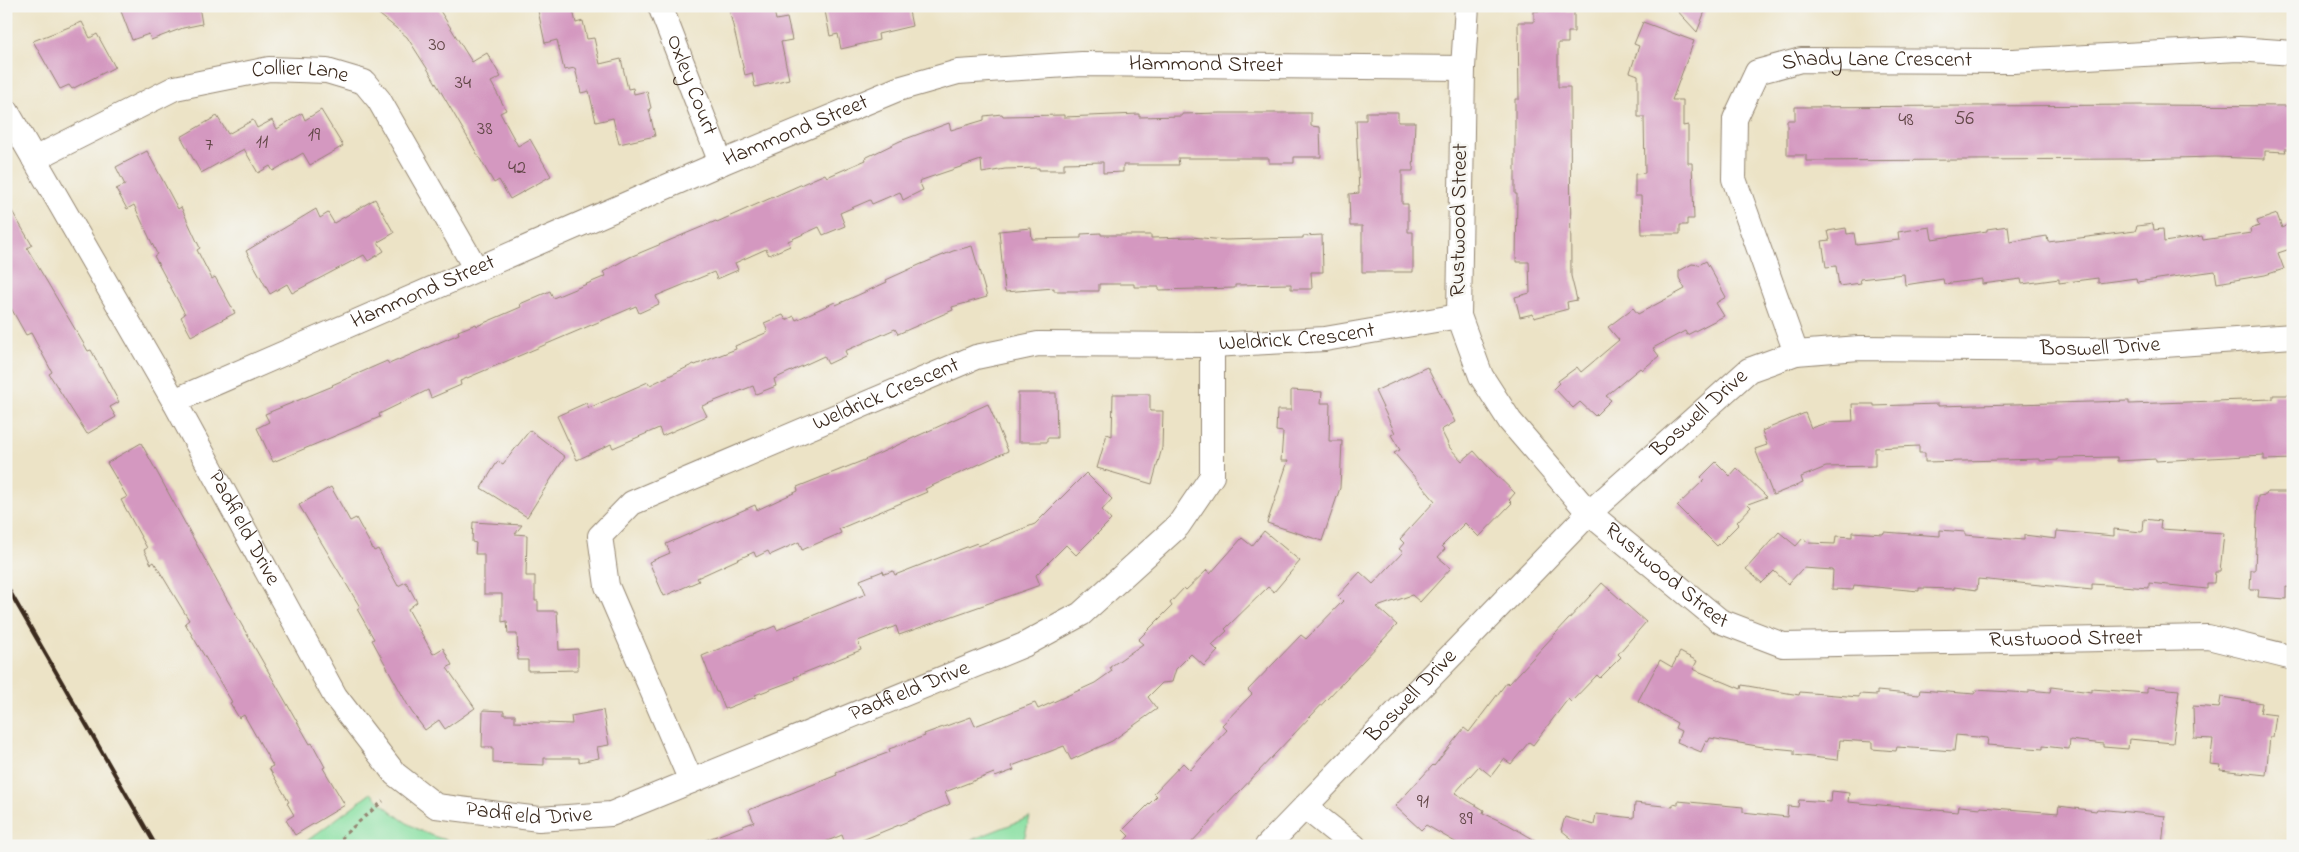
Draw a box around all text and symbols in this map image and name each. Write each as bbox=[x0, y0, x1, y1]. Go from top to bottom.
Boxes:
street label: Oxley Court bbox=[657, 30, 725, 141]
house number: 30 bbox=[429, 31, 446, 60]
street label: Shady Lane Crescent bbox=[1778, 43, 1973, 81]
street label: Hammond Street bbox=[1129, 48, 1284, 82]
street label: Collier Lane bbox=[249, 53, 353, 93]
house number: 34 bbox=[455, 69, 471, 98]
street label: Hammond Street bbox=[719, 87, 874, 176]
house number: 56 bbox=[1954, 105, 1974, 134]
house number: 48 bbox=[1898, 106, 1914, 135]
house number: 38 bbox=[477, 115, 493, 144]
house number: 19 bbox=[308, 121, 320, 150]
house number: 11 bbox=[256, 128, 268, 157]
house number: 7 bbox=[205, 131, 213, 160]
street label: Rustwood Street bbox=[1443, 142, 1477, 297]
house number: 42 bbox=[508, 154, 526, 183]
street label: Hammond Street bbox=[346, 247, 501, 338]
street label: Weldrick Crescent bbox=[1218, 315, 1378, 361]
street label: Boswell Drive bbox=[2039, 329, 2161, 366]
street label: Weldrick Crescent bbox=[808, 350, 965, 440]
street label: Boswell Drive bbox=[1644, 362, 1756, 467]
street label: Padfield Drive bbox=[199, 465, 288, 592]
street label: Rustwood Street bbox=[1597, 515, 1733, 639]
street label: Rustwood Street bbox=[1989, 622, 2144, 657]
street label: Boswell Drive bbox=[1357, 642, 1465, 752]
street label: Padfield Drive bbox=[845, 653, 975, 731]
house number: 91 bbox=[1417, 788, 1429, 817]
street label: Padfield Drive bbox=[464, 794, 593, 835]
house number: 89 bbox=[1459, 805, 1473, 834]

